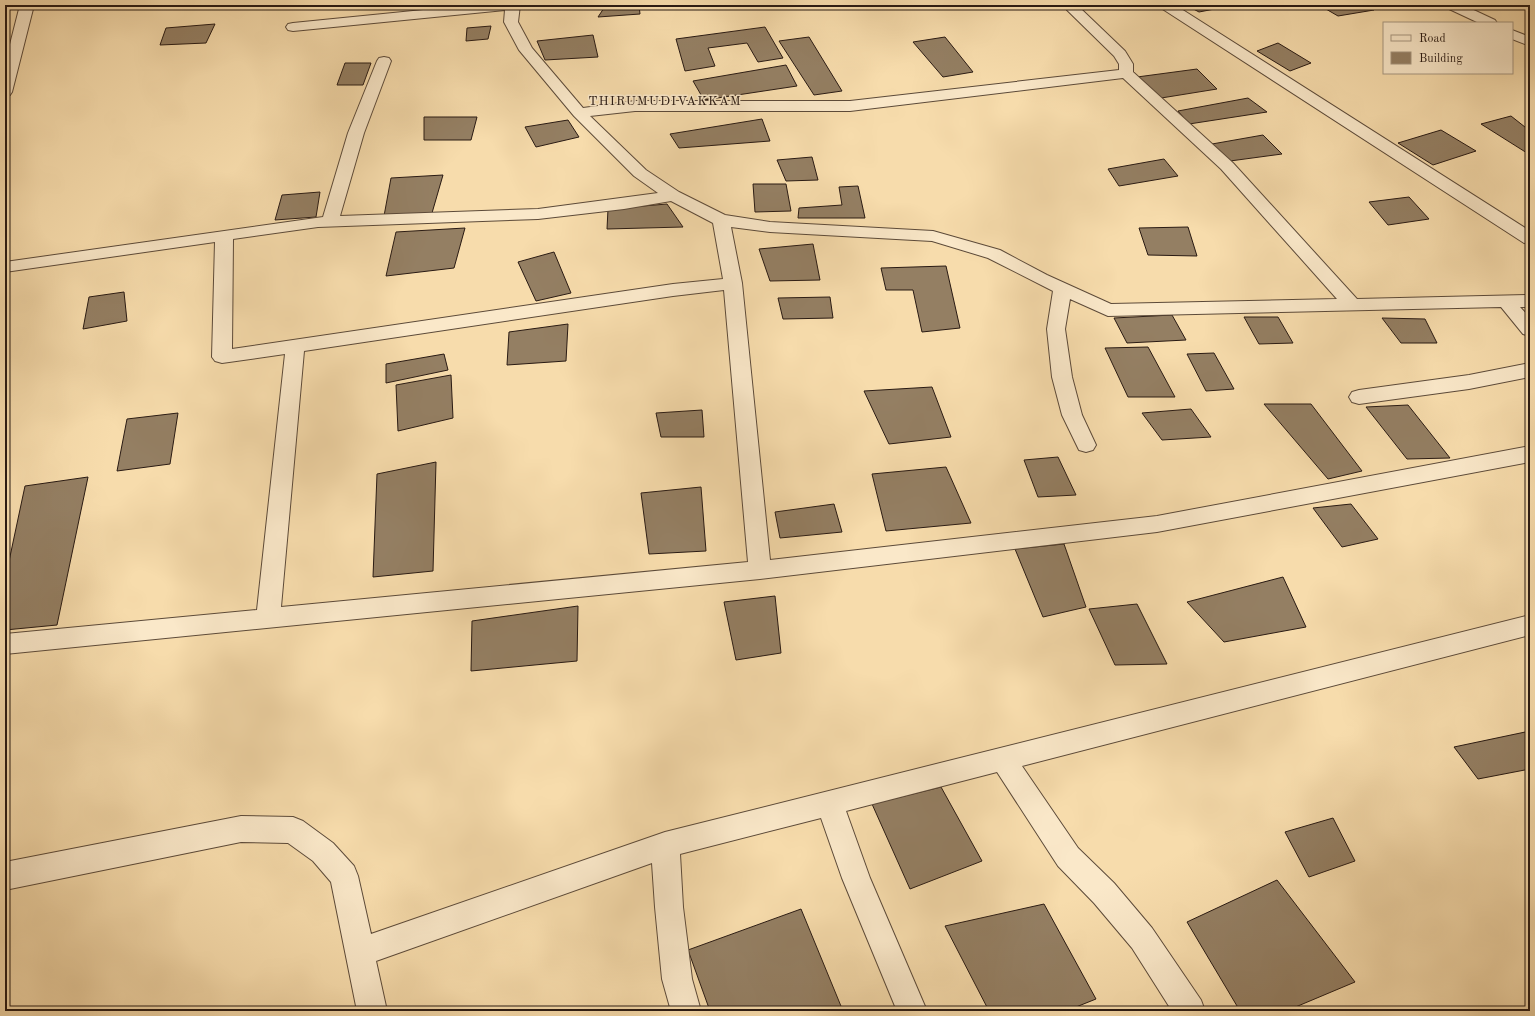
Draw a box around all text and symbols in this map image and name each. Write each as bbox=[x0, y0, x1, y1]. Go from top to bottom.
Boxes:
legend bbox=[1383, 22, 1513, 74]
text: Road bbox=[1419, 33, 1446, 45]
text: Building bbox=[1419, 53, 1463, 65]
district label: THIRUMUDIVAKKAM bbox=[588, 95, 742, 108]

